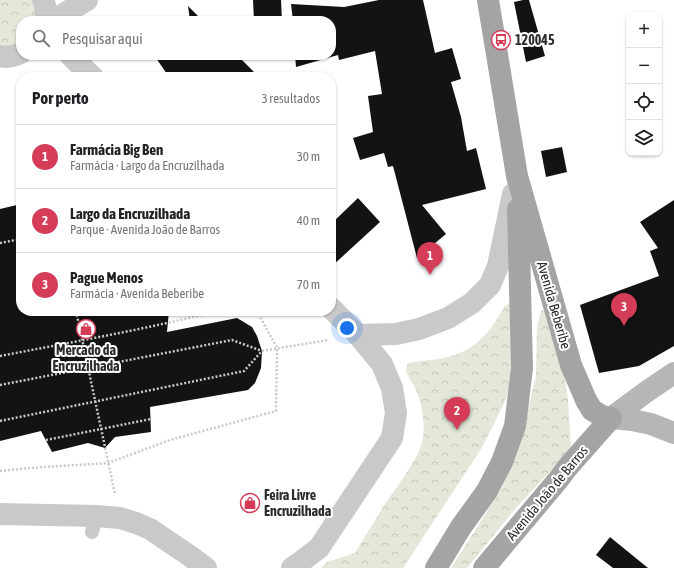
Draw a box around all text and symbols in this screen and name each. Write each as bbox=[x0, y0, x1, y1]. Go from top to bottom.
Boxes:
map controls bbox=[626, 12, 662, 156]
button: + bbox=[626, 12, 662, 48]
search box bbox=[16, 16, 336, 60]
icon: search bbox=[30, 27, 52, 49]
bus stop icon: 120045 bbox=[490, 29, 512, 51]
text: Pesquisar aqui bbox=[62, 30, 143, 47]
place label: 120045 bbox=[515, 32, 555, 48]
button: − bbox=[626, 48, 662, 84]
button: locate bbox=[626, 84, 662, 120]
text: Por perto bbox=[32, 88, 89, 108]
text: 3 resultados bbox=[261, 91, 320, 106]
button: layers bbox=[626, 120, 662, 156]
text: Farmácia Big Ben bbox=[70, 141, 163, 158]
text: 1 bbox=[42, 149, 48, 164]
text: 30 m bbox=[297, 149, 320, 164]
text: Farmácia · Largo da Encruzilhada bbox=[70, 158, 225, 173]
text: Largo da Encruzilhada bbox=[70, 205, 190, 222]
text: 2 bbox=[42, 213, 48, 228]
text: 40 m bbox=[297, 213, 320, 228]
text: Parque · Avenida João de Barros bbox=[70, 222, 220, 237]
pin: 1 bbox=[417, 242, 443, 275]
street label: Avenida Beberibe bbox=[534, 259, 574, 351]
text: Pague Menos bbox=[70, 269, 143, 286]
text: 3 bbox=[42, 277, 48, 292]
text: 70 m bbox=[297, 277, 320, 292]
text: Farmácia · Avenida Beberibe bbox=[70, 286, 204, 301]
pin: 3 bbox=[611, 293, 637, 326]
shop icon: Mercado da Encruzilhada bbox=[75, 318, 97, 340]
your location bbox=[337, 318, 357, 338]
place label: Mercado da Encruzilhada bbox=[52, 342, 120, 374]
pin: 2 bbox=[444, 397, 470, 430]
street label: Avenida João de Barros bbox=[503, 443, 591, 543]
place label: Feira Livre Encruzilhada bbox=[264, 487, 332, 519]
shop icon: Feira Livre Encruzilhada bbox=[239, 492, 261, 514]

